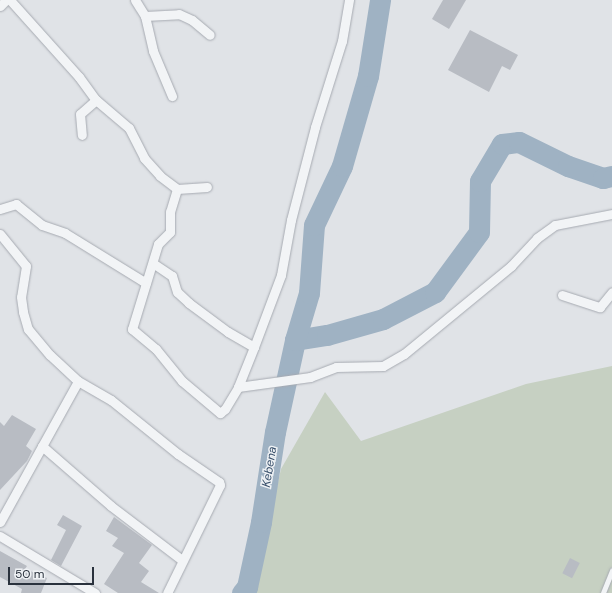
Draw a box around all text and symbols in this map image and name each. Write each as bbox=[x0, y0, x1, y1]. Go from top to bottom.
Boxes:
water label: Kebena bbox=[260, 446, 280, 488]
scale bar bbox=[10, 559, 96, 585]
text: 50 m bbox=[15, 566, 44, 582]

